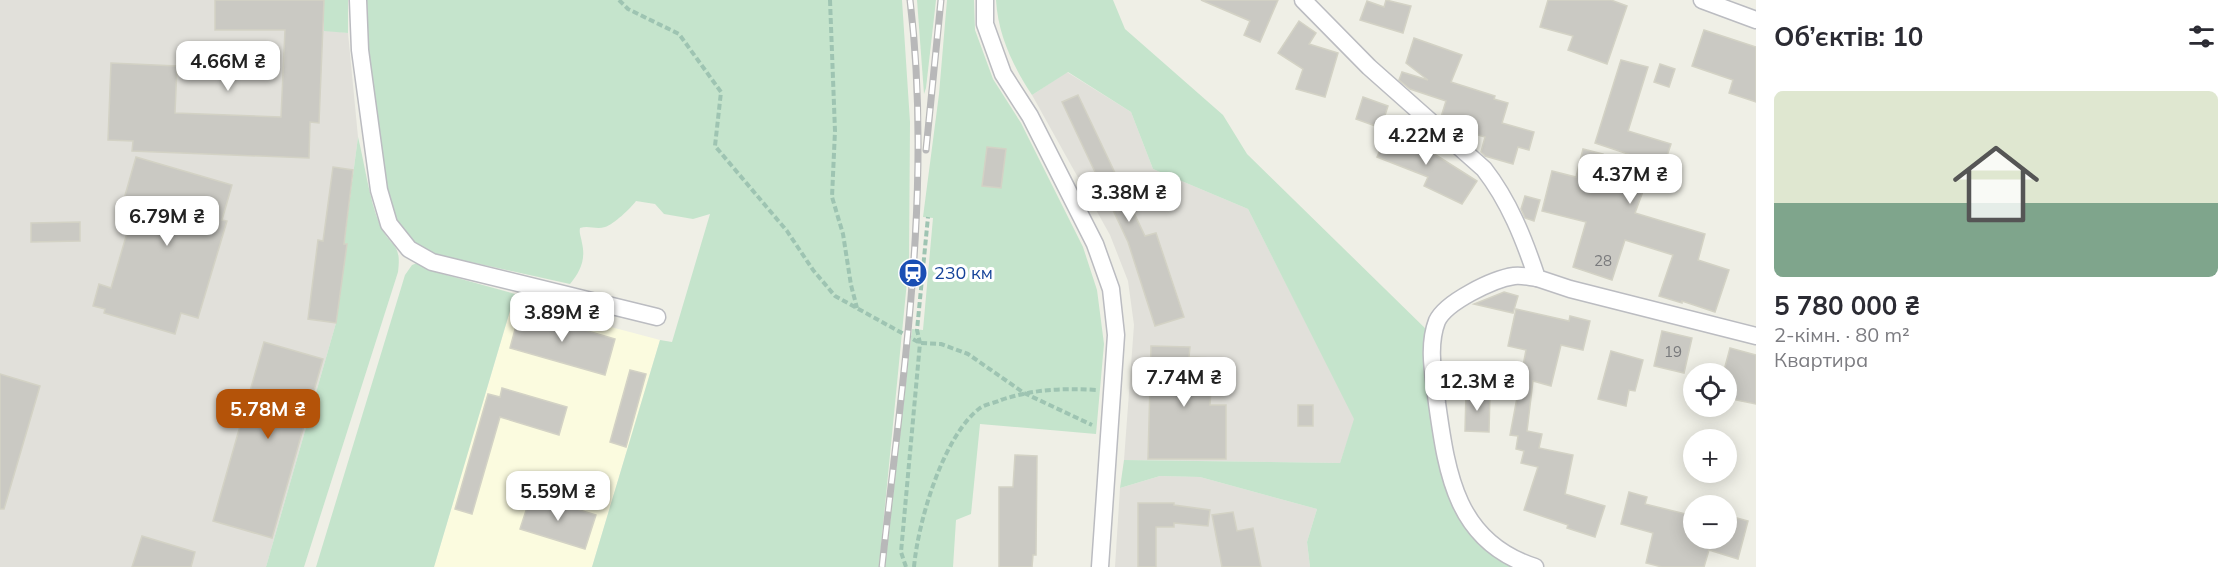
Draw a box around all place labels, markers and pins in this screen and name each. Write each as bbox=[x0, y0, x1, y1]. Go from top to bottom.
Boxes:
pin: 4.66M ₴ bbox=[173, 41, 283, 92]
pin: 4.22M ₴ bbox=[1371, 115, 1481, 166]
pin: 4.37M ₴ bbox=[1575, 154, 1685, 205]
pin: 3.38M ₴ bbox=[1074, 172, 1184, 223]
pin: 6.79M ₴ bbox=[112, 196, 222, 247]
station icon: 230 км bbox=[897, 257, 929, 289]
place label: 230 км bbox=[934, 261, 993, 284]
pin: 3.89M ₴ bbox=[507, 292, 617, 343]
pin: 7.74M ₴ bbox=[1129, 357, 1239, 408]
pin: 12.3M ₴ bbox=[1422, 361, 1532, 412]
pin: 5.78M ₴ bbox=[213, 389, 323, 440]
pin: 5.59M ₴ bbox=[503, 471, 613, 522]

